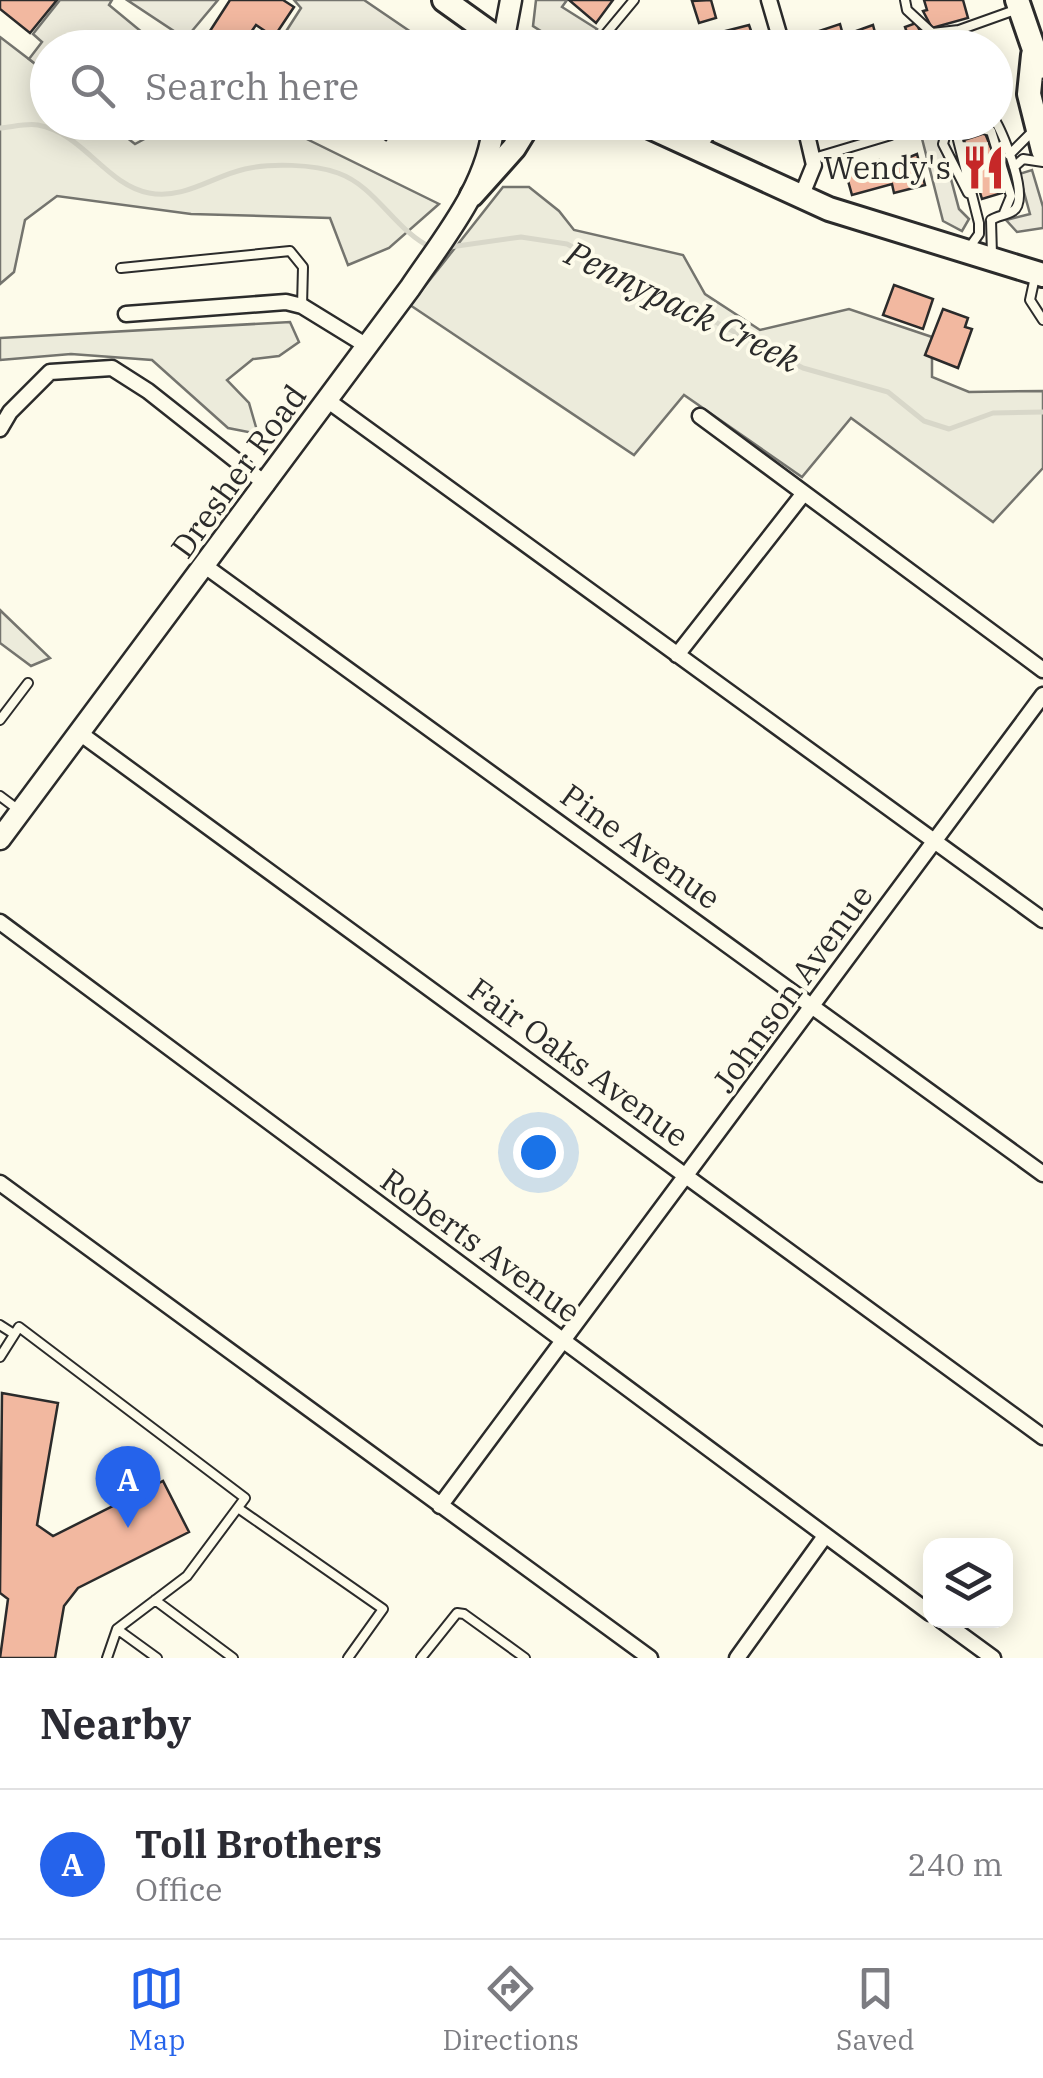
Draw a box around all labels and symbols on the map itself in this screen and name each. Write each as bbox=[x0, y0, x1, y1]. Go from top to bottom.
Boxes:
restaurant icon: Wendy's bbox=[960, 143, 1008, 191]
place label: Wendy's bbox=[823, 146, 951, 188]
water label: Pennypack Creek bbox=[557, 229, 808, 383]
street label: Dresher Road bbox=[161, 376, 315, 566]
street label: Pine Avenue bbox=[553, 774, 729, 918]
street label: Johnson Avenue bbox=[702, 876, 882, 1100]
street label: Fair Oaks Avenue bbox=[460, 968, 698, 1156]
your location bbox=[513, 1127, 564, 1178]
street label: Roberts Avenue bbox=[373, 1158, 589, 1332]
pin: A bbox=[96, 1446, 160, 1528]

